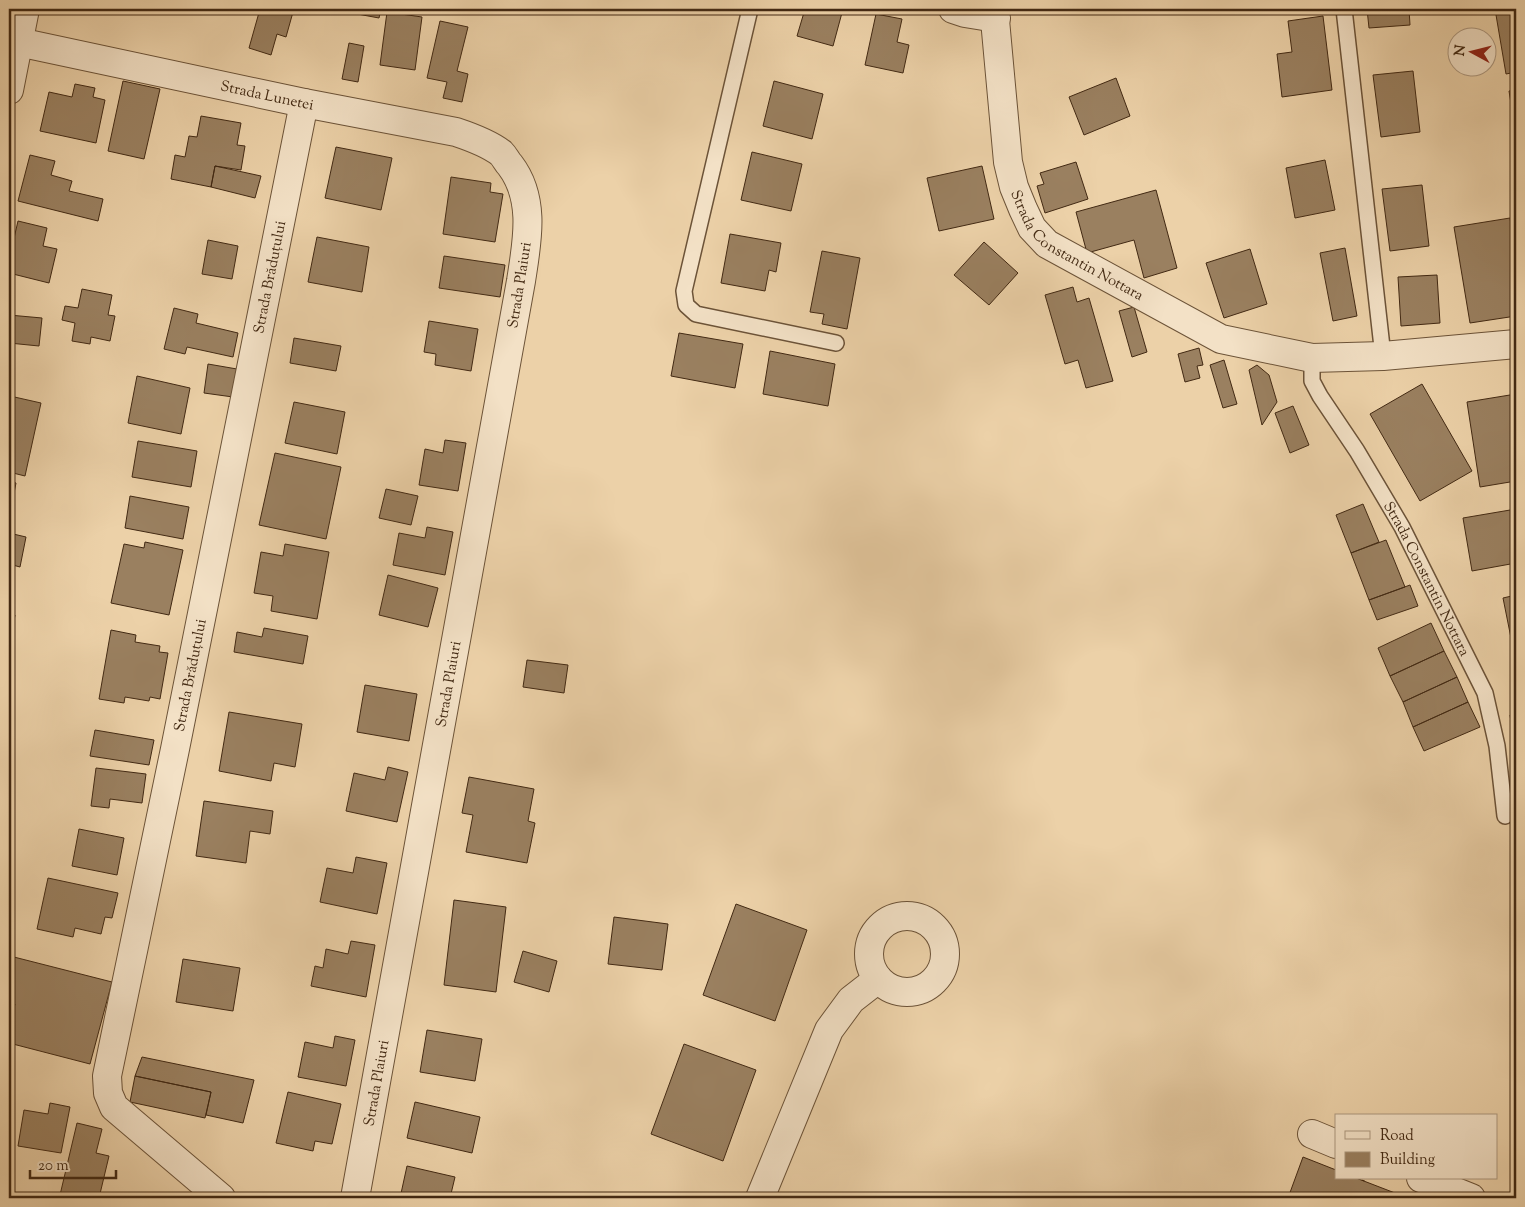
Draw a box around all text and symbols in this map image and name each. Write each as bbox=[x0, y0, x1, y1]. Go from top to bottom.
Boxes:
north arrow bbox=[1448, 28, 1498, 78]
text: N bbox=[1450, 44, 1472, 57]
street label: Strada Lunetei bbox=[218, 76, 315, 117]
street label: Strada Constantin Nottara bbox=[1004, 187, 1147, 307]
street label: Strada Brăduțului bbox=[249, 219, 292, 336]
street label: Strada Plaiuri bbox=[503, 240, 538, 330]
street label: Strada Constantin Nottara bbox=[1377, 498, 1474, 660]
street label: Strada Brăduțului bbox=[170, 617, 213, 734]
street label: Strada Plaiuri bbox=[432, 639, 467, 729]
street label: Strada Plaiuri bbox=[360, 1038, 395, 1128]
legend bbox=[1335, 1114, 1498, 1180]
text: Road bbox=[1380, 1126, 1414, 1147]
scale bar bbox=[30, 1147, 116, 1179]
text: Building bbox=[1380, 1150, 1435, 1171]
text: 20 m bbox=[38, 1156, 69, 1177]

